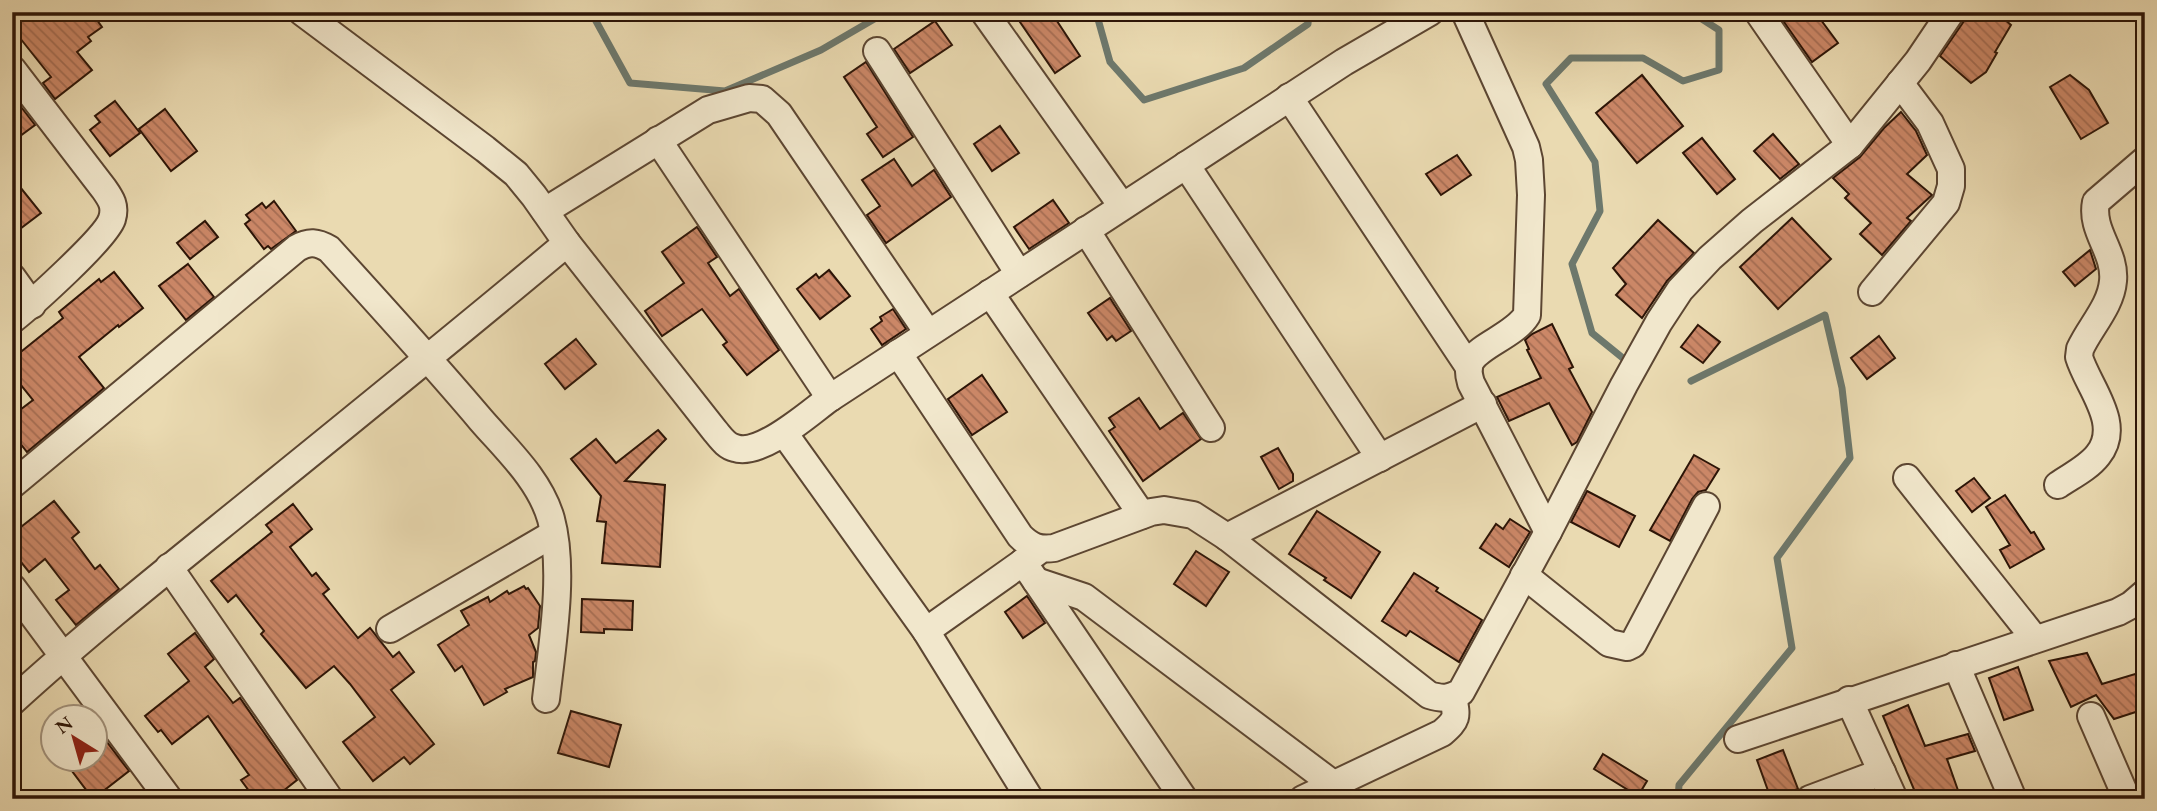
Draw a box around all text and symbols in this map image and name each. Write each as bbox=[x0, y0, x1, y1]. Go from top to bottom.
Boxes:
north arrow bbox=[38, 702, 108, 772]
text: N bbox=[50, 710, 78, 739]

